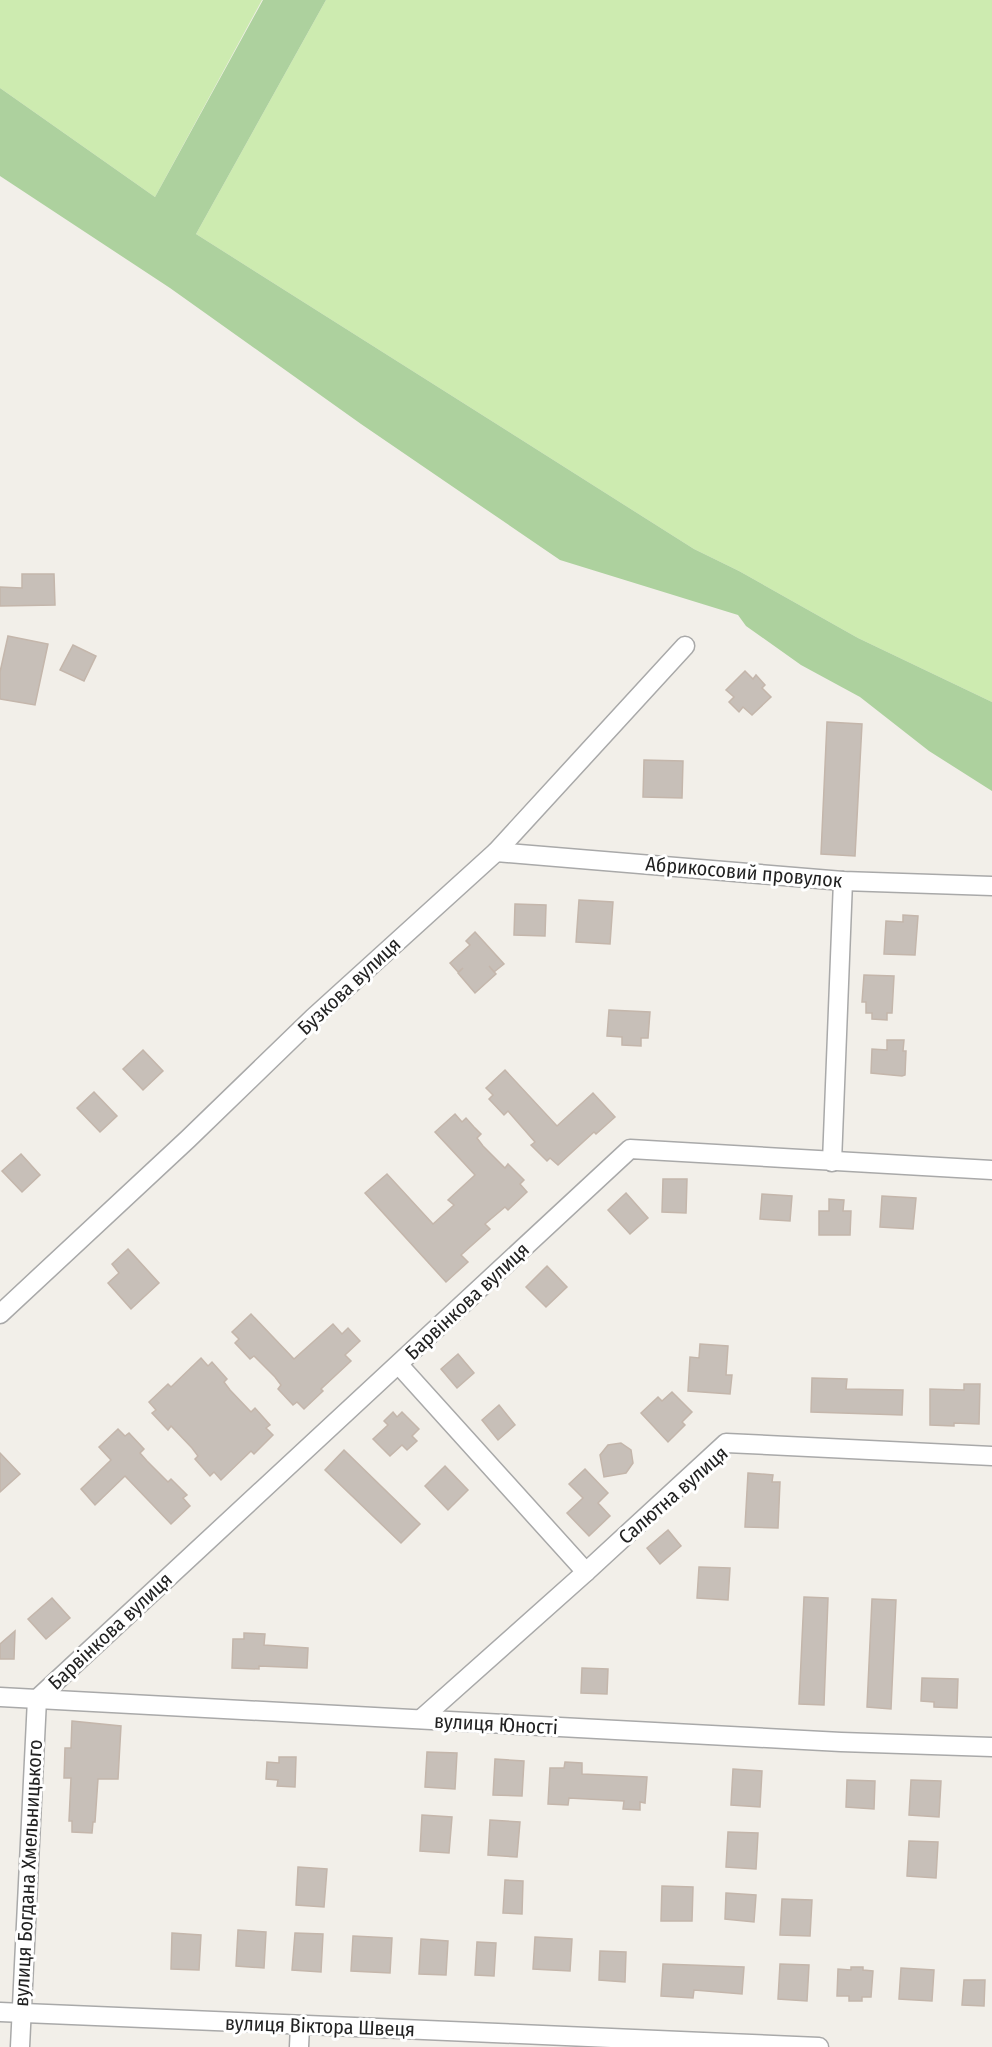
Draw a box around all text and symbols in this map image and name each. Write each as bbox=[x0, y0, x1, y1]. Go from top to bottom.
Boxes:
street label: Абрикосовий провулок bbox=[645, 851, 844, 893]
street label: Бузкова вулиця bbox=[292, 932, 406, 1040]
street label: Барвінкова вулиця bbox=[400, 1237, 534, 1365]
street label: Салютна вулиця bbox=[613, 1441, 733, 1549]
street label: Барвінкова вулиця bbox=[43, 1567, 177, 1695]
street label: вулиця Юності bbox=[433, 1709, 559, 1739]
street label: вулиця Богдана Хмельницького bbox=[9, 1739, 47, 2007]
street label: вулиця Віктора Швеця bbox=[225, 2011, 415, 2041]

